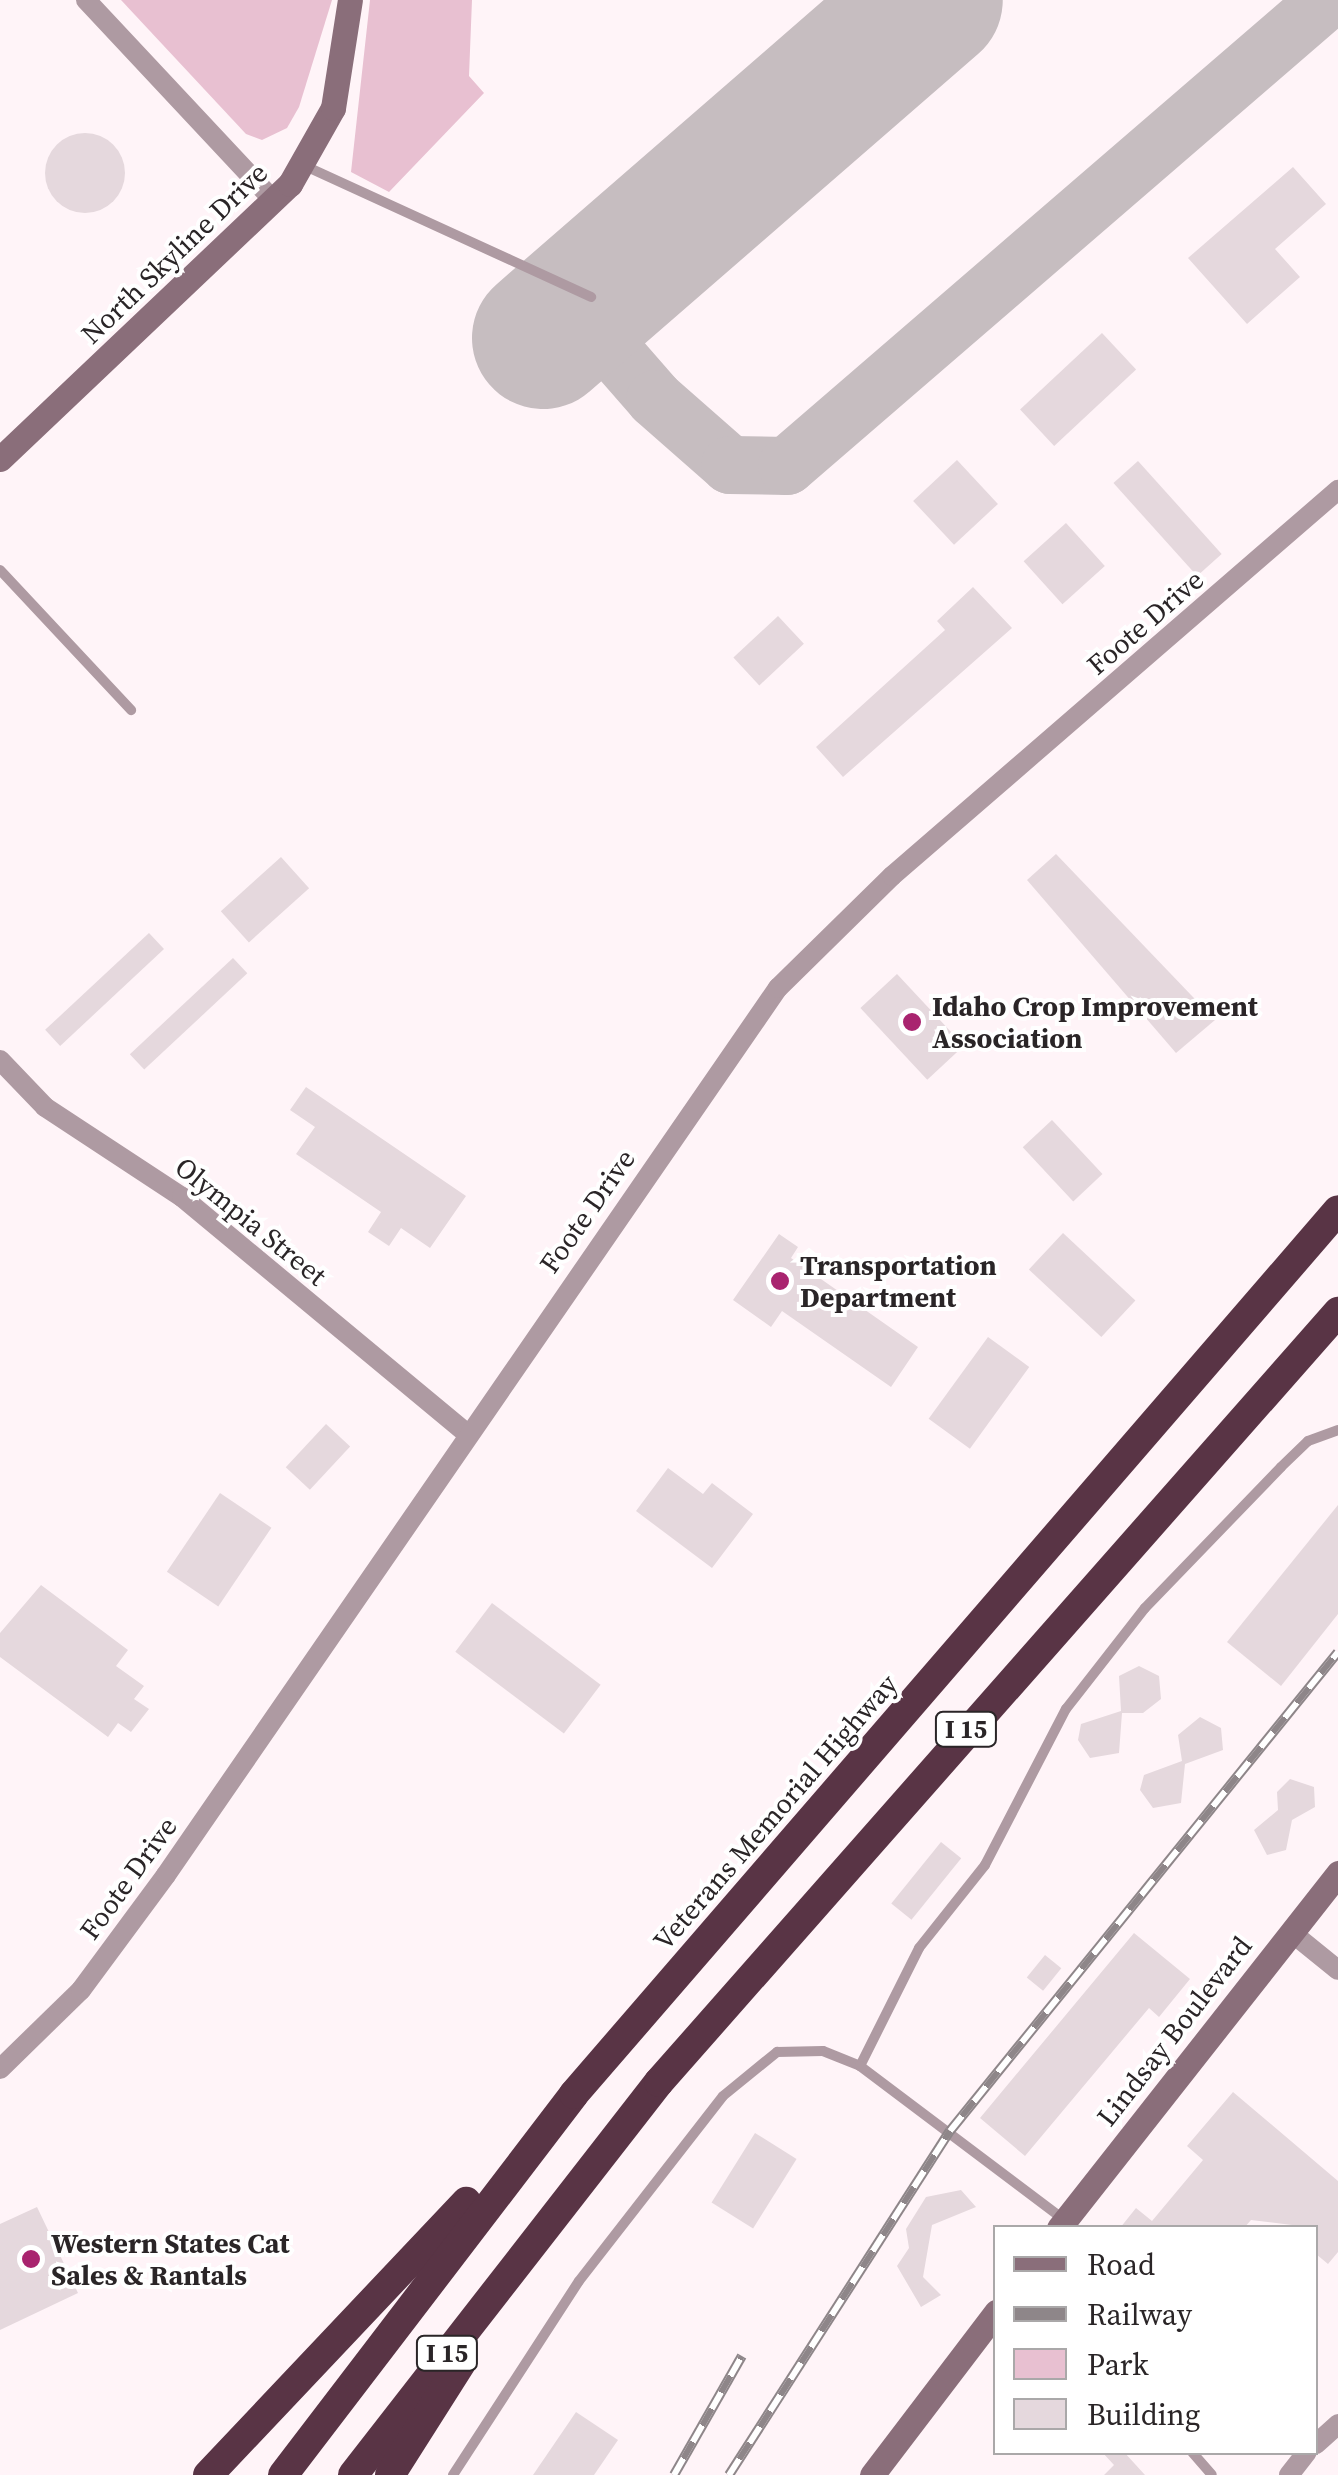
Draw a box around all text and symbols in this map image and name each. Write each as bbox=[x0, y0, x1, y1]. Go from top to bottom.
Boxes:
street label: North Skyline Drive bbox=[74, 156, 274, 350]
street label: Foote Drive bbox=[1080, 562, 1210, 682]
place label: Idaho Crop Improvement Association bbox=[932, 989, 1258, 1055]
marker: Idaho Crop Improvement Association bbox=[901, 1011, 923, 1033]
street label: Foote Drive bbox=[532, 1143, 642, 1279]
street label: Olympia Street bbox=[169, 1150, 333, 1292]
place label: Transportation Department bbox=[800, 1248, 997, 1314]
marker: Transportation Department bbox=[769, 1270, 791, 1292]
street label: Veterans Memorial Highway bbox=[646, 1667, 904, 1957]
road number: I 15 bbox=[934, 1709, 998, 1749]
street label: Foote Drive bbox=[72, 1810, 184, 1946]
street label: Lindsay Boulevard bbox=[1090, 1929, 1258, 2133]
legend bbox=[993, 2225, 1318, 2455]
place label: Western States Cat Sales & Rantals bbox=[51, 2226, 290, 2292]
text: Road bbox=[1087, 2244, 1155, 2285]
marker: Western States Cat Sales & Rantals bbox=[20, 2248, 42, 2270]
text: Railway bbox=[1087, 2294, 1192, 2335]
road number: I 15 bbox=[414, 2333, 480, 2373]
text: Park bbox=[1087, 2344, 1149, 2385]
text: Building bbox=[1087, 2394, 1200, 2435]

